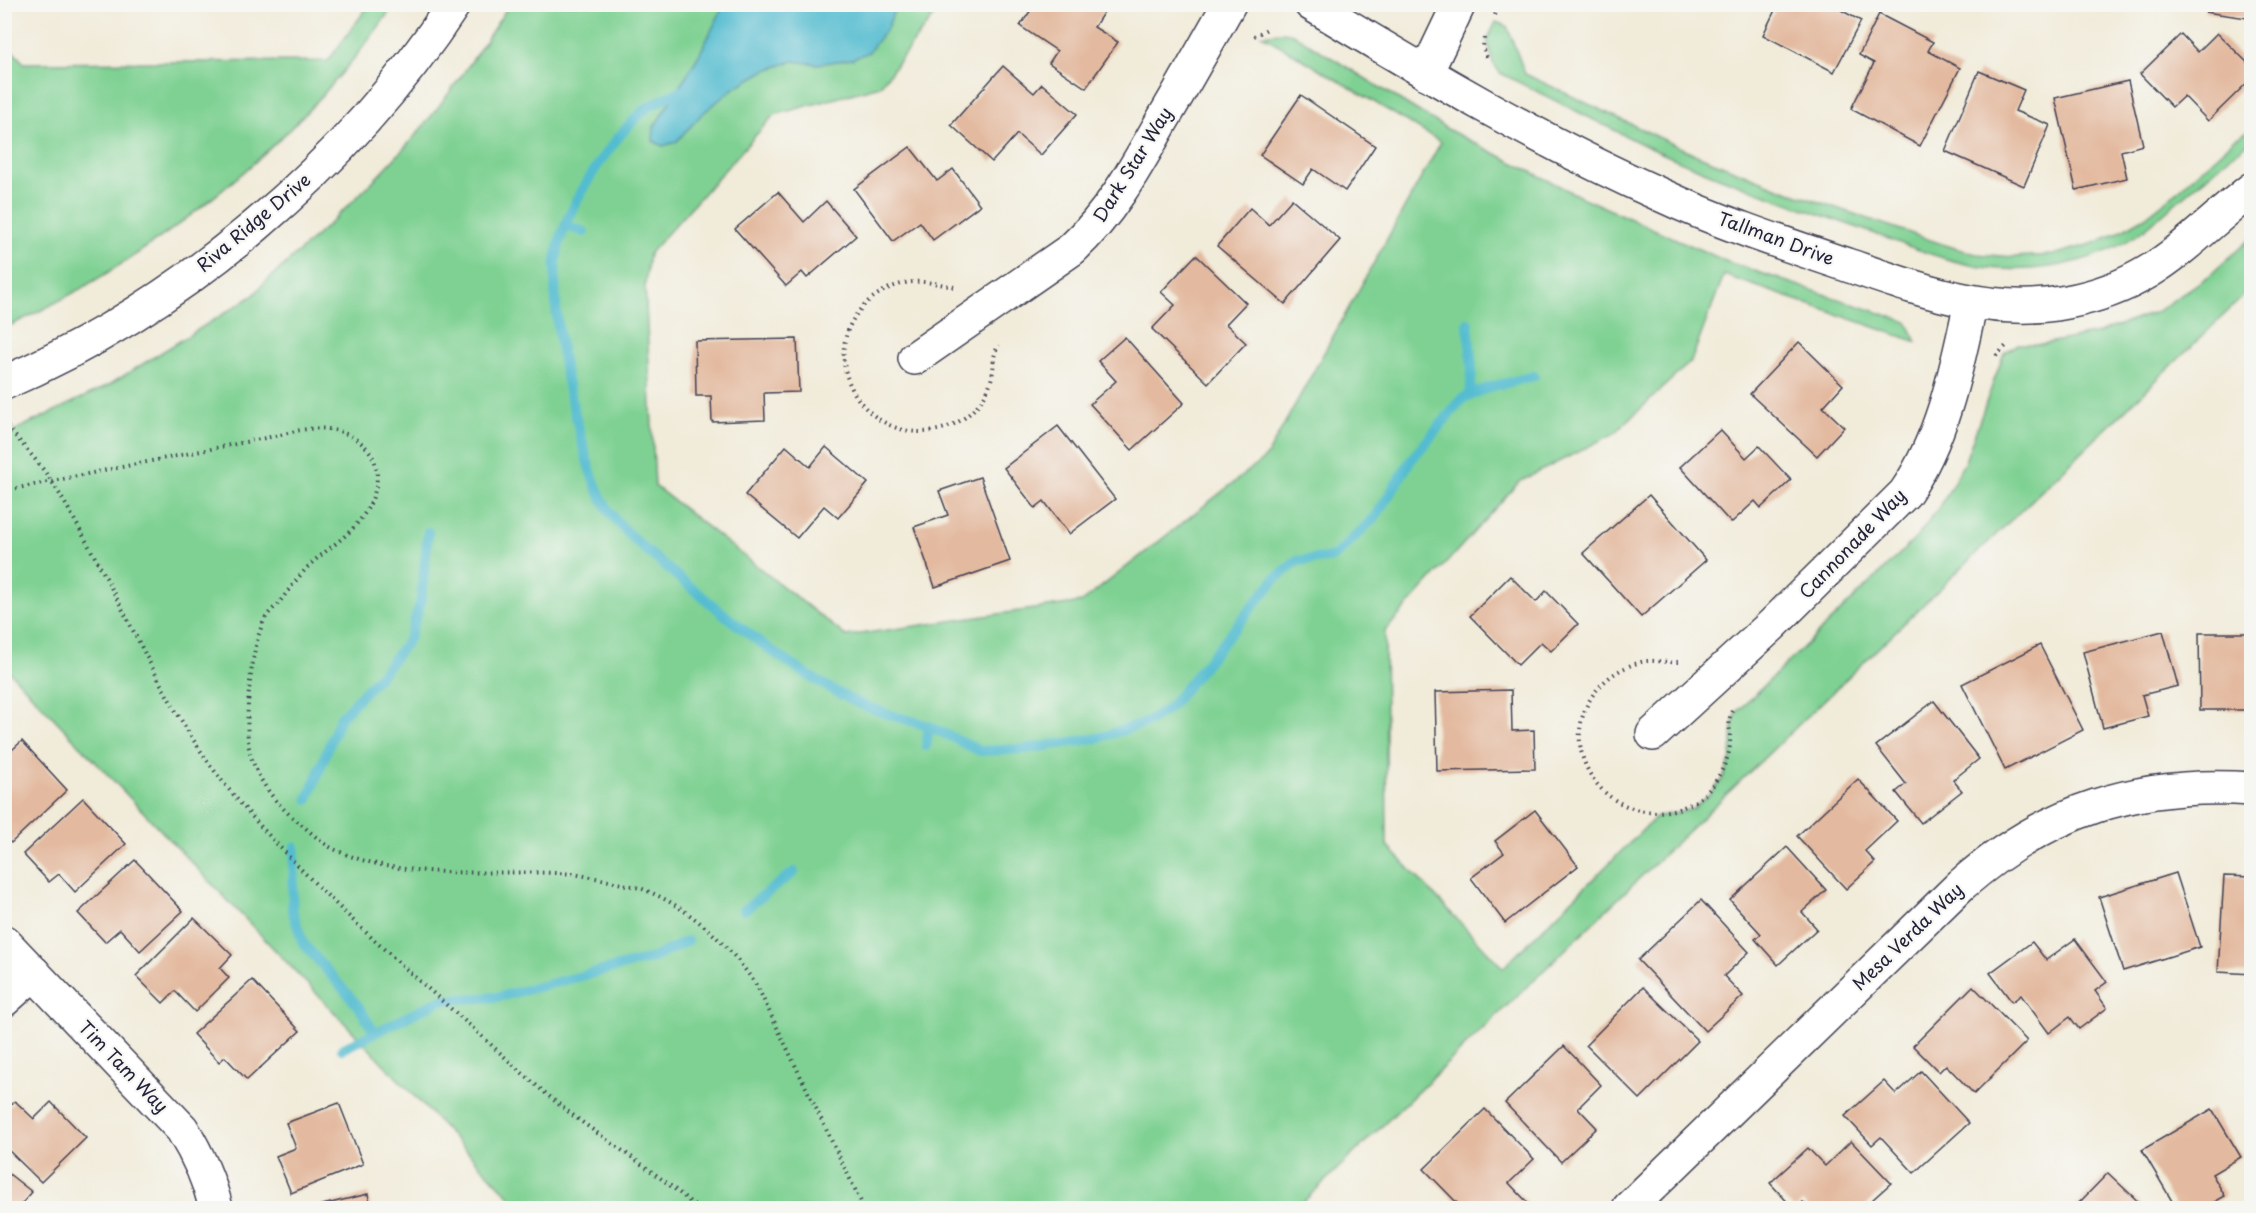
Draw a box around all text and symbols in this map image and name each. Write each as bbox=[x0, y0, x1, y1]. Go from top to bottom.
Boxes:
street label: Dark Star Way bbox=[1085, 101, 1178, 227]
street label: Riva Ridge Drive bbox=[190, 166, 316, 278]
street label: Tallman Drive bbox=[1715, 204, 1839, 271]
street label: Cannonade Way bbox=[1792, 482, 1912, 604]
street label: Mesa Verda Way bbox=[1845, 876, 1969, 996]
street label: Tim Tam Way bbox=[73, 1014, 175, 1118]

